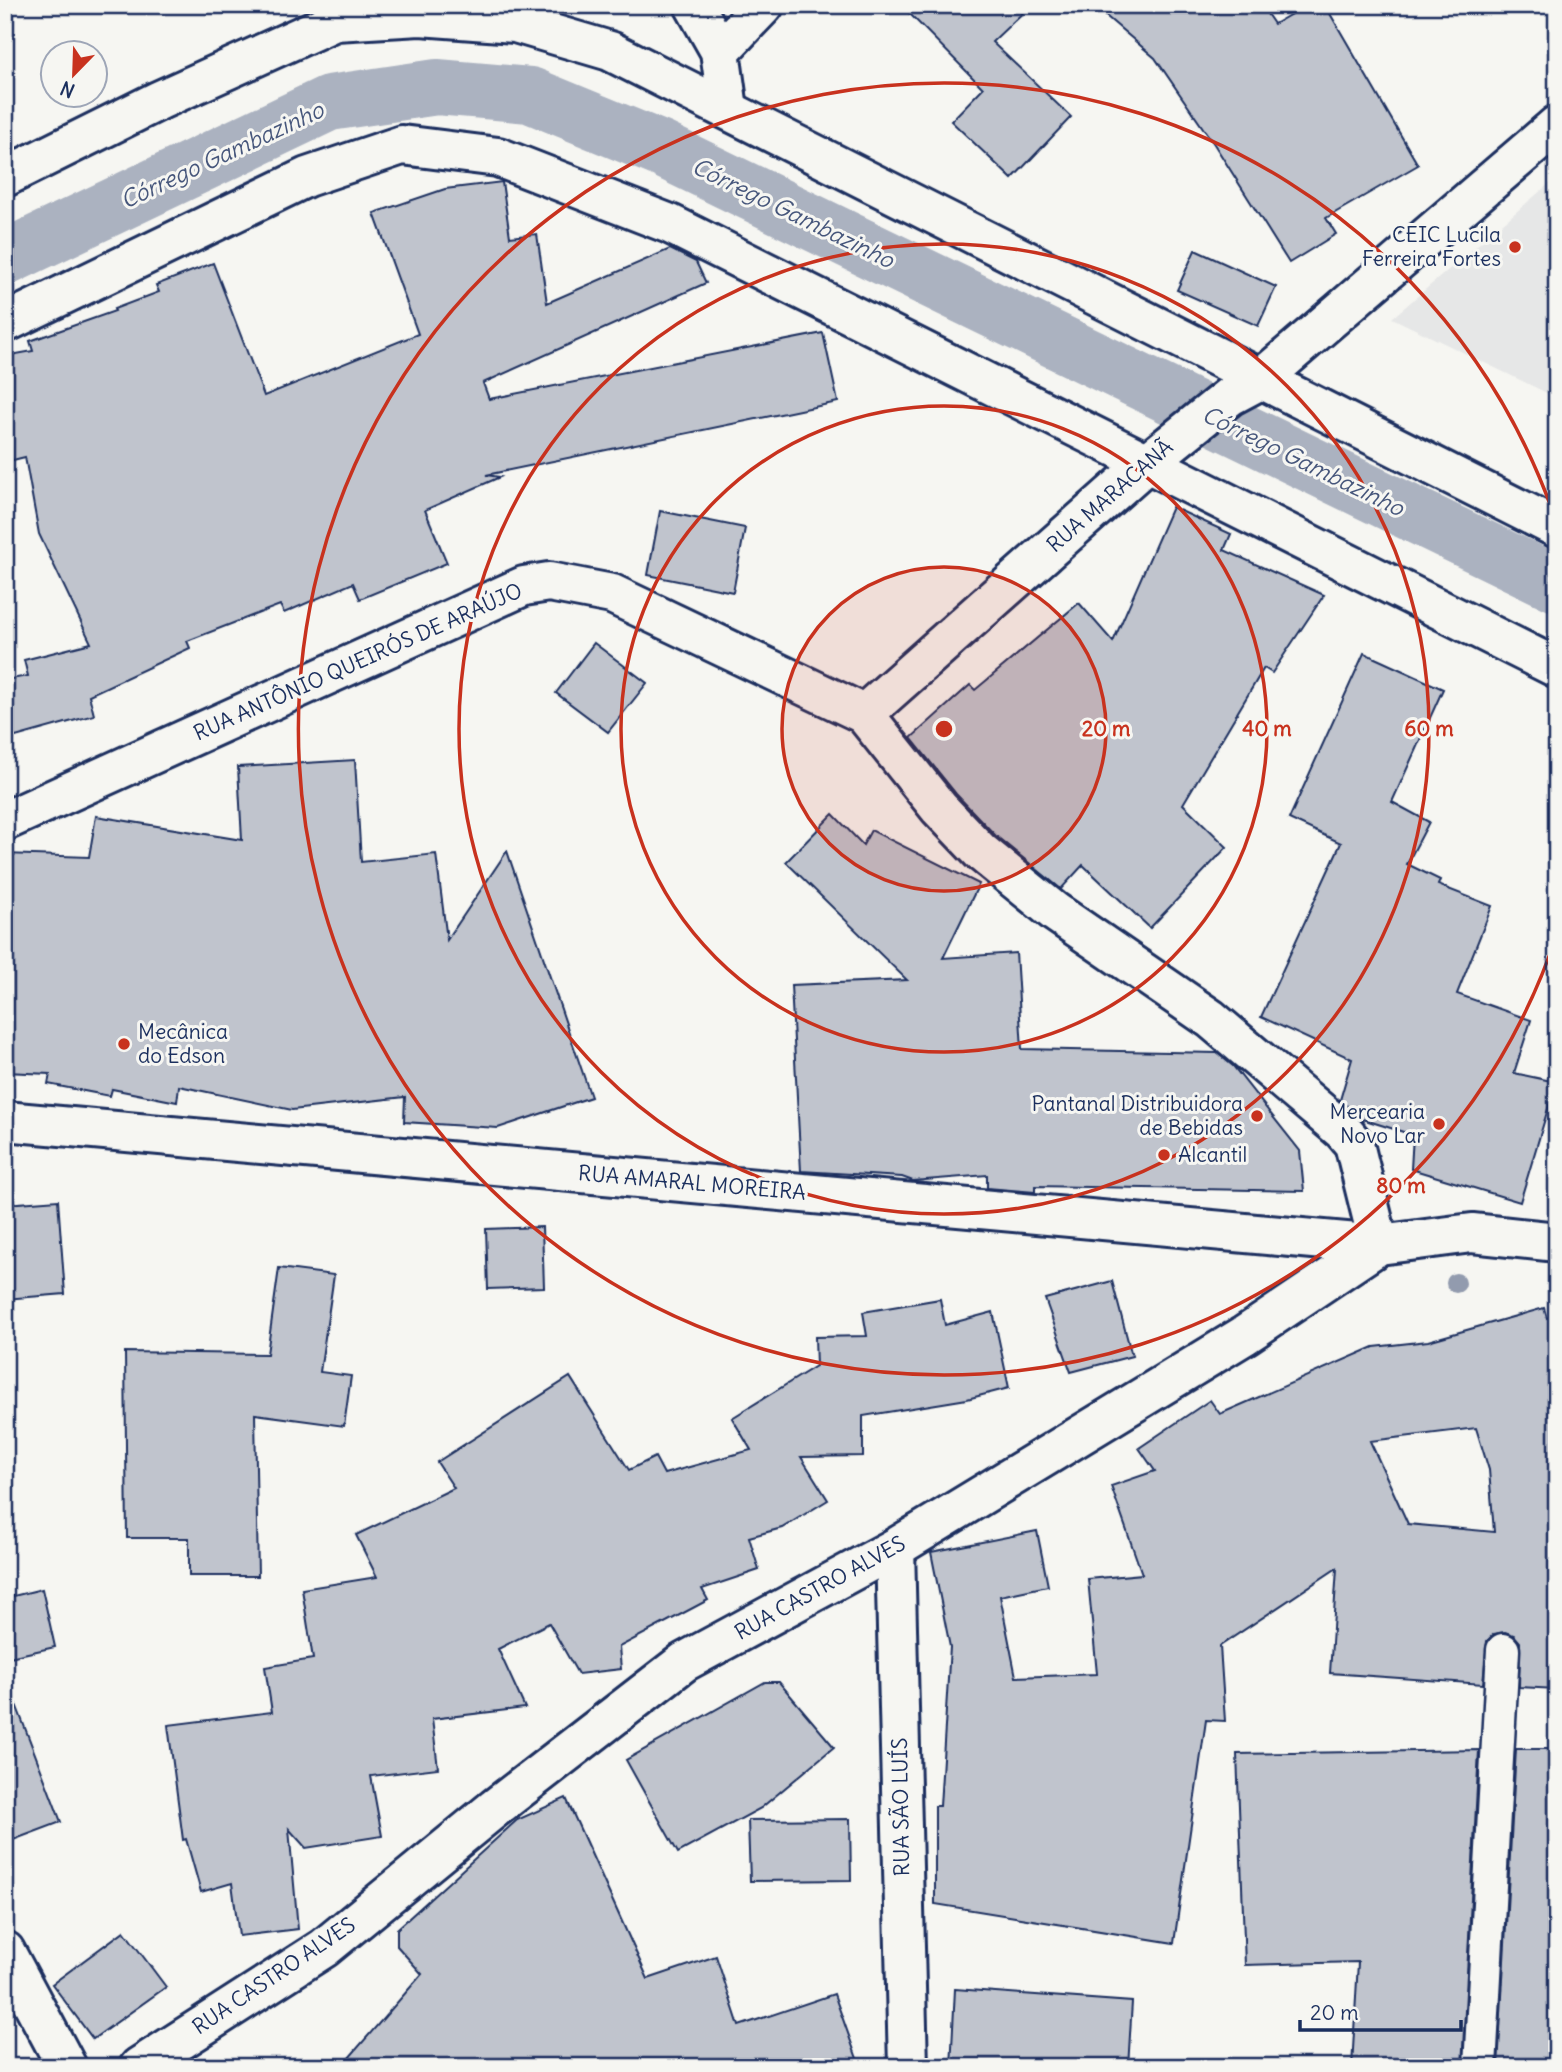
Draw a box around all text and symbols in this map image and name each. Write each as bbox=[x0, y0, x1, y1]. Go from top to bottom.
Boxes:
north arrow bbox=[38, 38, 108, 108]
text: N bbox=[57, 76, 78, 103]
water label: Córrego Gambazinho bbox=[116, 94, 329, 214]
water label: Córrego Gambazinho bbox=[688, 151, 900, 274]
place label: CEIC Lucila Ferreira Fortes bbox=[1362, 221, 1501, 272]
marker: CEIC Lucila Ferreira Fortes bbox=[1507, 239, 1523, 255]
water label: Córrego Gambazinho bbox=[1198, 399, 1410, 522]
street label: RUA MARACANÃ bbox=[1041, 433, 1178, 558]
street label: RUA ANTÔNIO QUEIRÓS DE ARAÚJO bbox=[189, 576, 526, 746]
text: 20 m bbox=[1082, 715, 1131, 742]
text: 40 m bbox=[1242, 715, 1292, 742]
text: 60 m bbox=[1404, 715, 1454, 742]
centre of rings bbox=[932, 717, 956, 741]
place label: Mecânica do Edson bbox=[138, 1018, 228, 1069]
marker: Mecânica do Edson bbox=[116, 1036, 132, 1052]
place label: Pantanal Distribuidora de Bebidas bbox=[1031, 1090, 1243, 1141]
place label: Mercearia Novo Lar bbox=[1330, 1098, 1425, 1149]
marker: Pantanal Distribuidora de Bebidas bbox=[1249, 1108, 1265, 1124]
marker: Mercearia Novo Lar bbox=[1431, 1116, 1447, 1132]
place label: Alcantil bbox=[1178, 1141, 1247, 1168]
marker: Alcantil bbox=[1156, 1147, 1172, 1163]
street label: RUA AMARAL MOREIRA bbox=[577, 1159, 807, 1206]
text: 80 m bbox=[1376, 1172, 1426, 1199]
street label: RUA CASTRO ALVES bbox=[730, 1529, 910, 1646]
street label: RUA SÃO LUÍS bbox=[886, 1737, 915, 1877]
street label: RUA CASTRO ALVES bbox=[187, 1911, 360, 2040]
scale bar bbox=[1300, 1988, 1460, 2032]
text: 20 m bbox=[1310, 1999, 1359, 2026]

